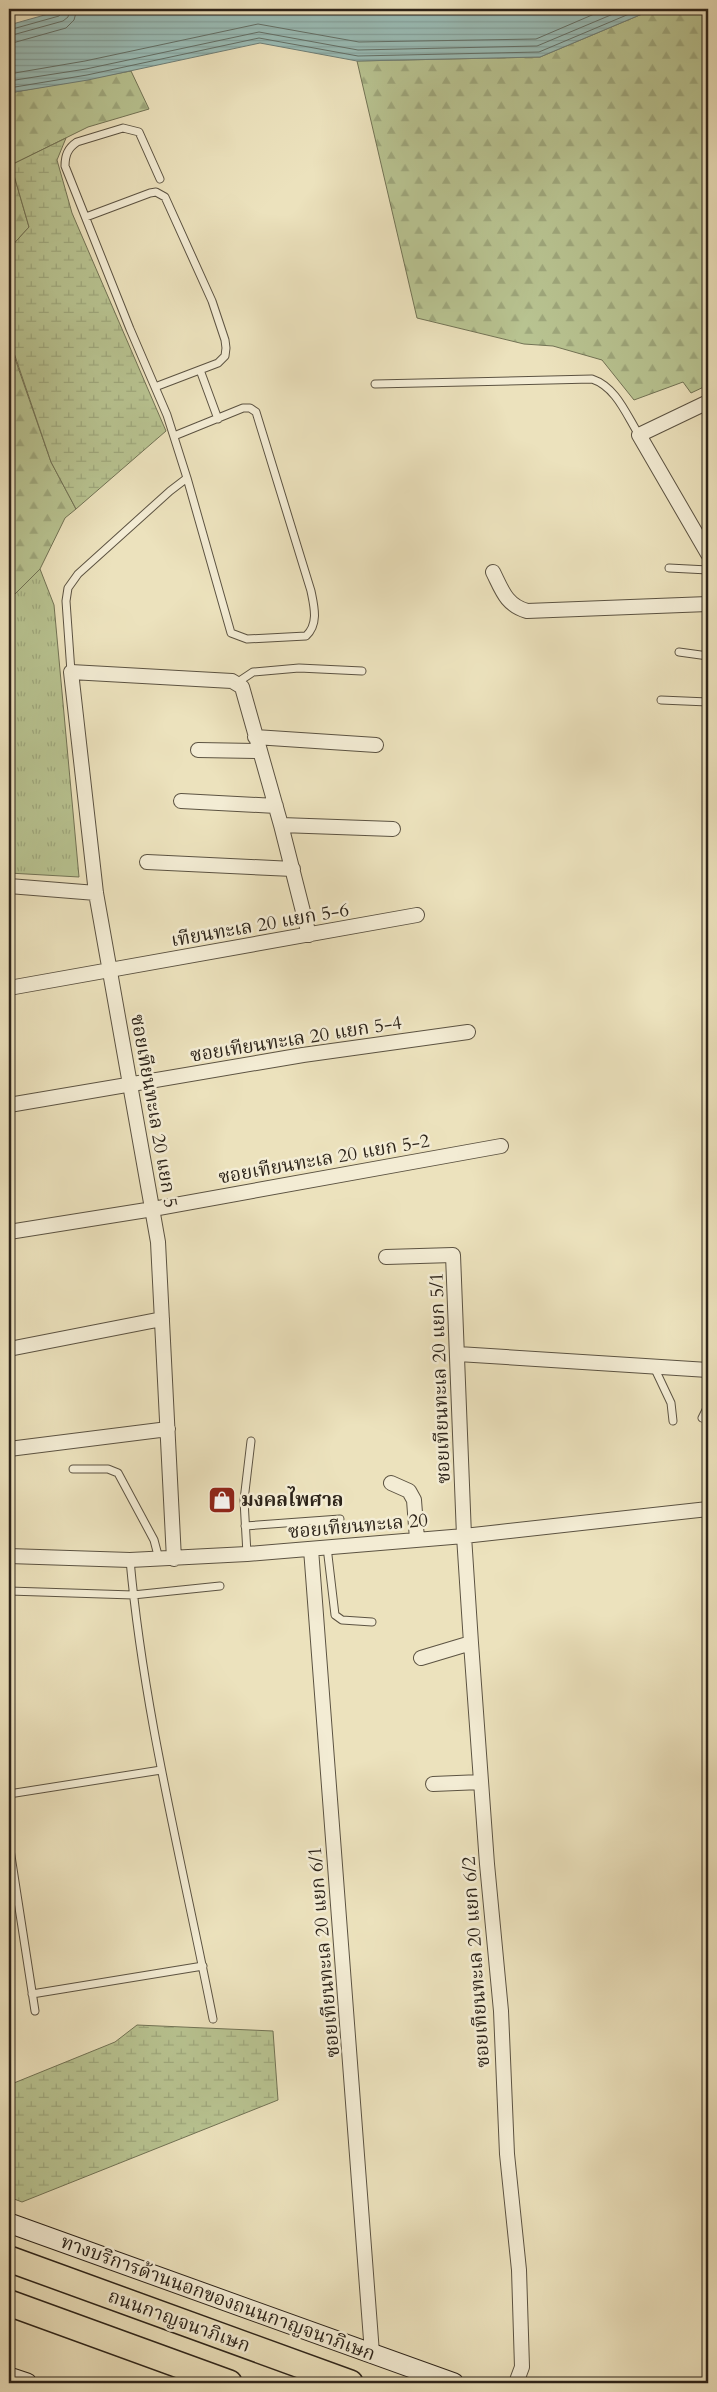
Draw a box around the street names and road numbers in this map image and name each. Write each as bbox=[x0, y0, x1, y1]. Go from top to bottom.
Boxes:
street label: เทียนทะเล 20 แยก 5-6 bbox=[169, 897, 351, 953]
street label: ซอยเทียนทะเล 20 แยก 5-4 bbox=[188, 1009, 404, 1069]
street label: ซอยเทียนทะเล 20 แยก 5 bbox=[124, 1012, 184, 1210]
street label: ซอยเทียนทะเล 20 แยก 5-2 bbox=[216, 1128, 432, 1190]
street label: ซอยเทียนทะเล 20 แยก 5/1 bbox=[423, 1272, 457, 1484]
street label: ซอยเทียนทะเล 20 bbox=[287, 1507, 429, 1545]
street label: ซอยเทียนทะเล 20 แยก 6/1 bbox=[302, 1845, 346, 2059]
street label: ซอยเทียนทะเล 20 แยก 6/2 bbox=[456, 1855, 496, 2069]
street label: ทางบริการด้านนอกของถนนกาญจนาภิเษก bbox=[58, 2230, 378, 2366]
street label: ถนนกาญจนาภิเษก bbox=[105, 2285, 253, 2357]

